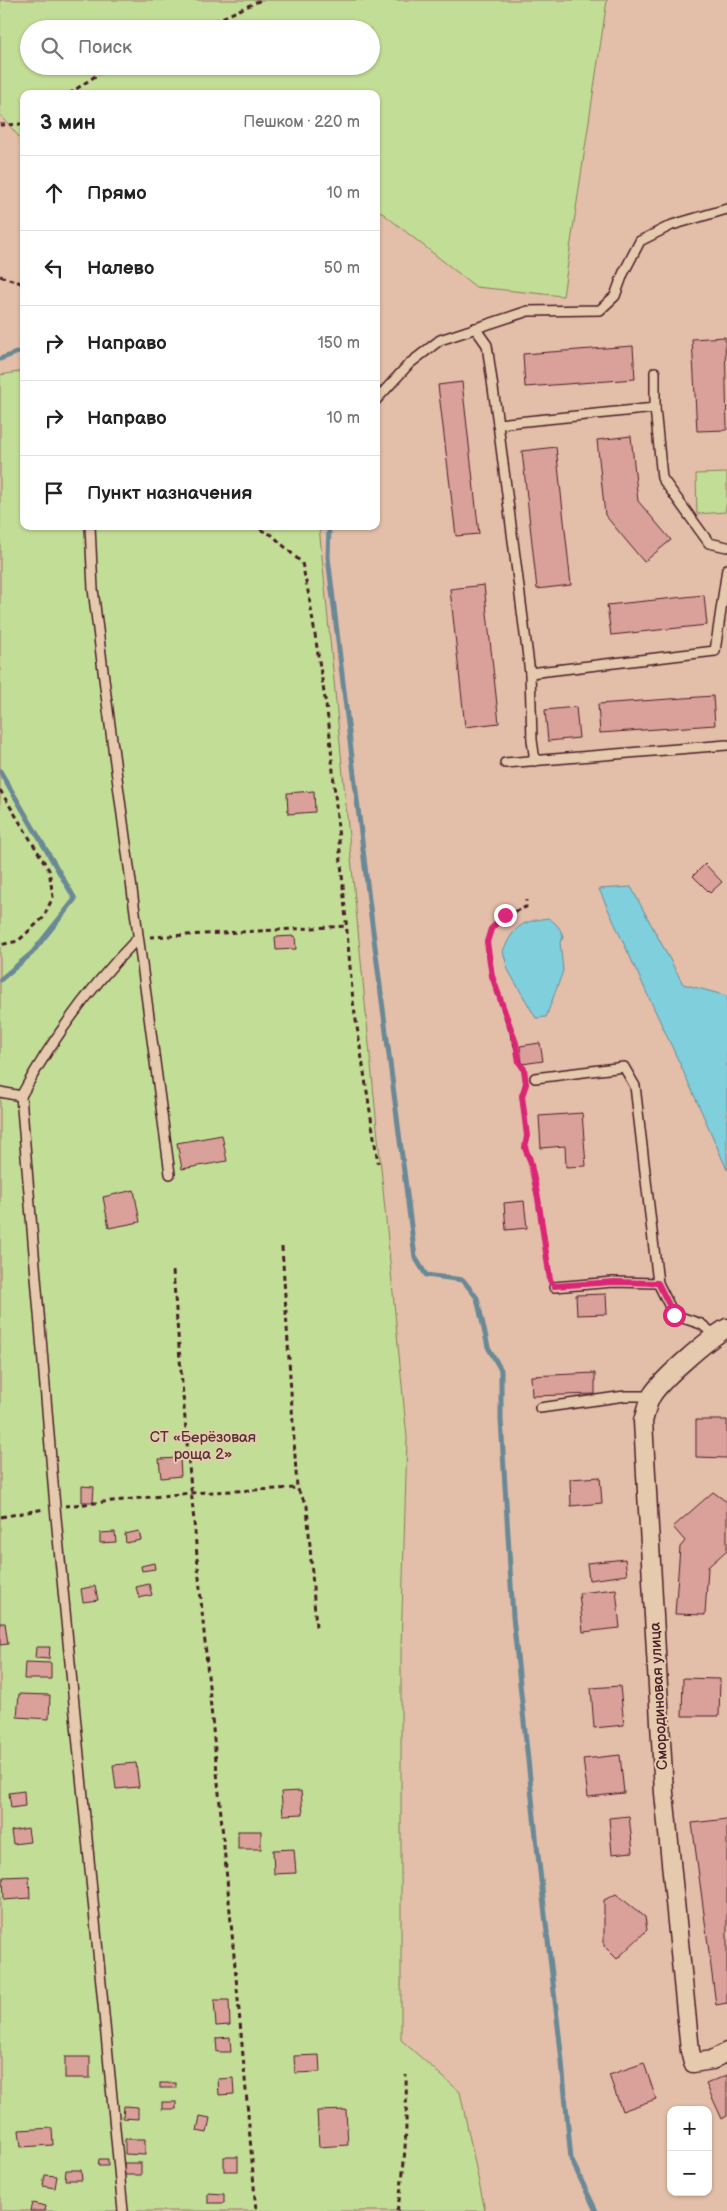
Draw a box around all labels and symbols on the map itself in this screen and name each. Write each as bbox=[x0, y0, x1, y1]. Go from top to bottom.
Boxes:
route end bbox=[494, 904, 517, 927]
route start bbox=[663, 1304, 686, 1327]
park label: СТ «Берёзовая роща 2» bbox=[150, 1428, 256, 1464]
street label: Смородиновая улица bbox=[646, 1621, 672, 1770]

